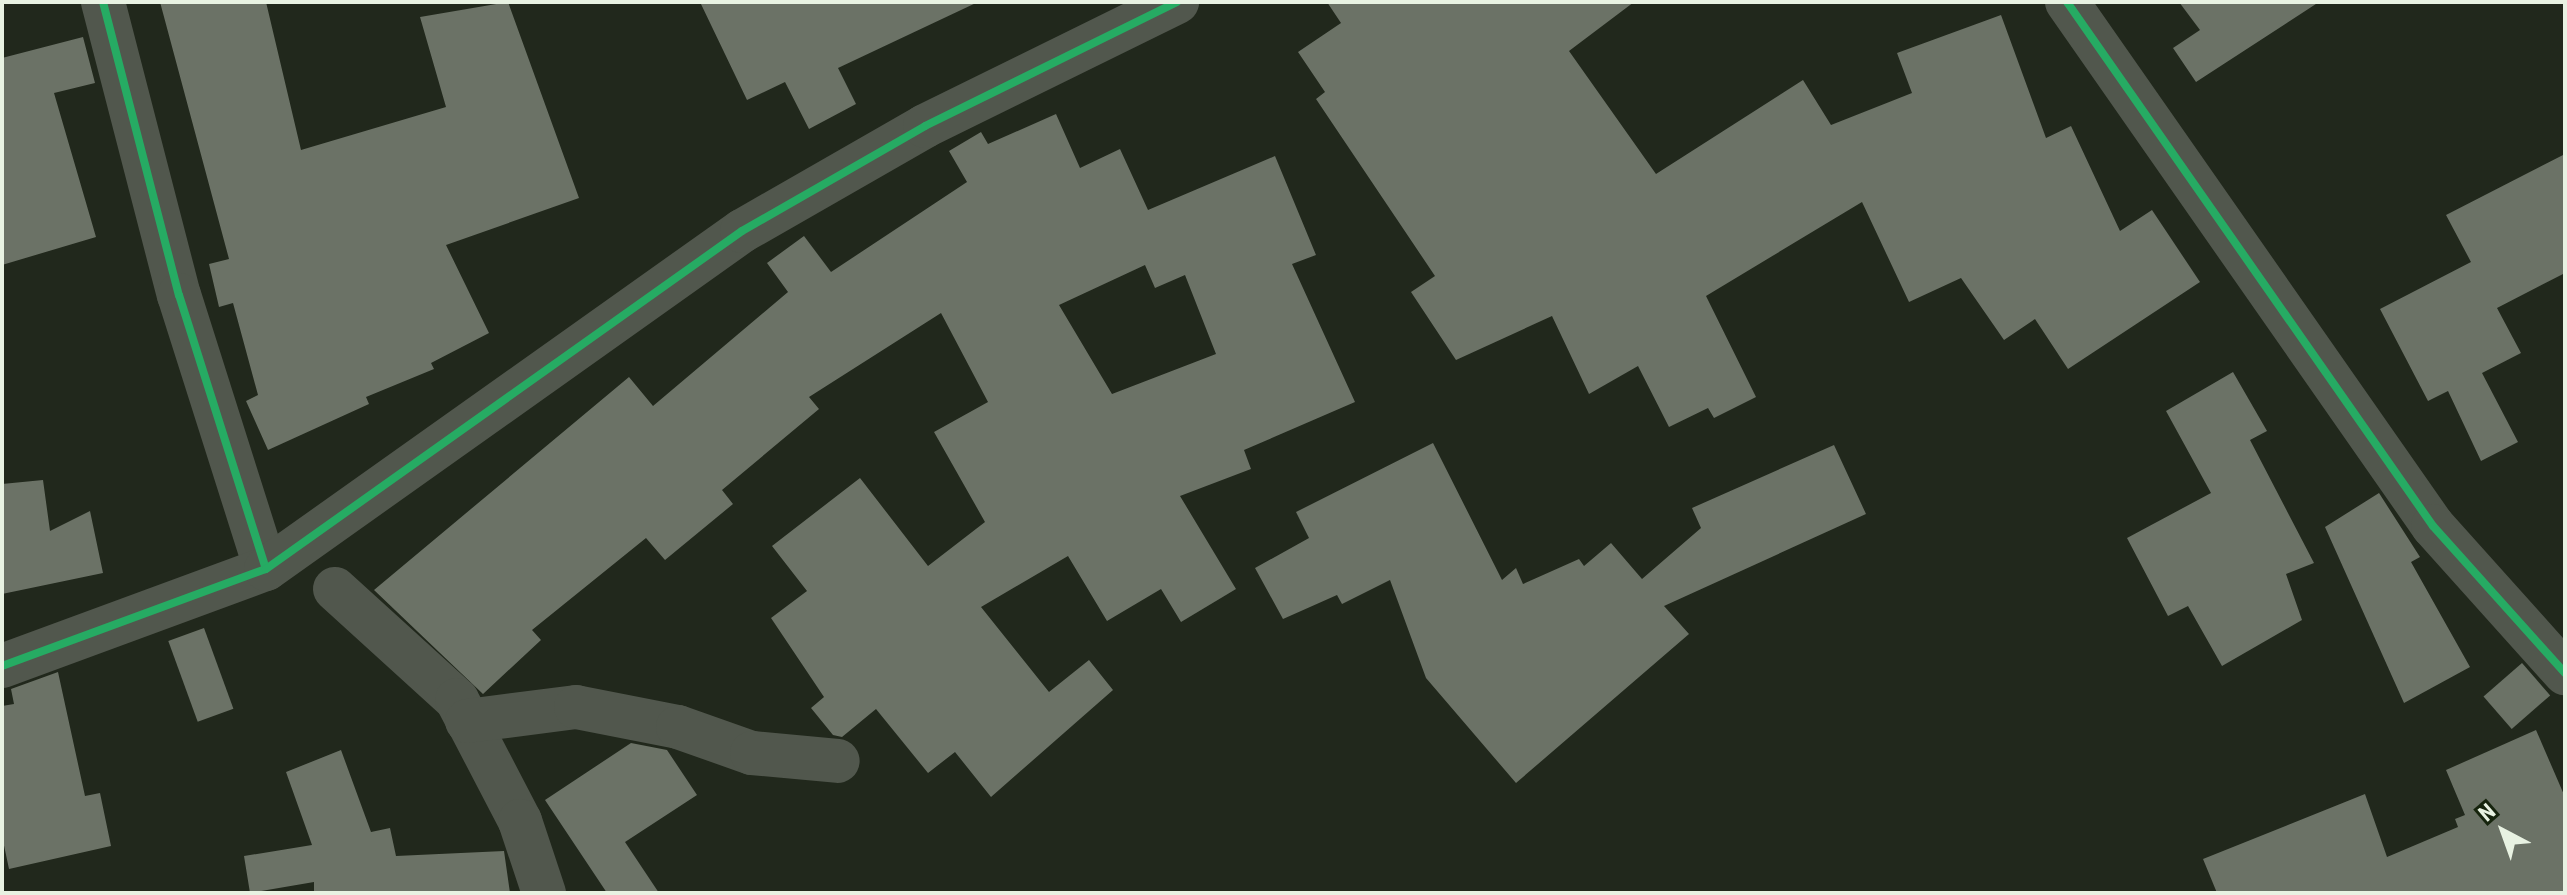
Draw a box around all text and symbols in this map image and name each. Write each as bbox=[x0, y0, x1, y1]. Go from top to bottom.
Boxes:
north arrow bbox=[2463, 791, 2543, 871]
text: N bbox=[2474, 799, 2500, 826]

